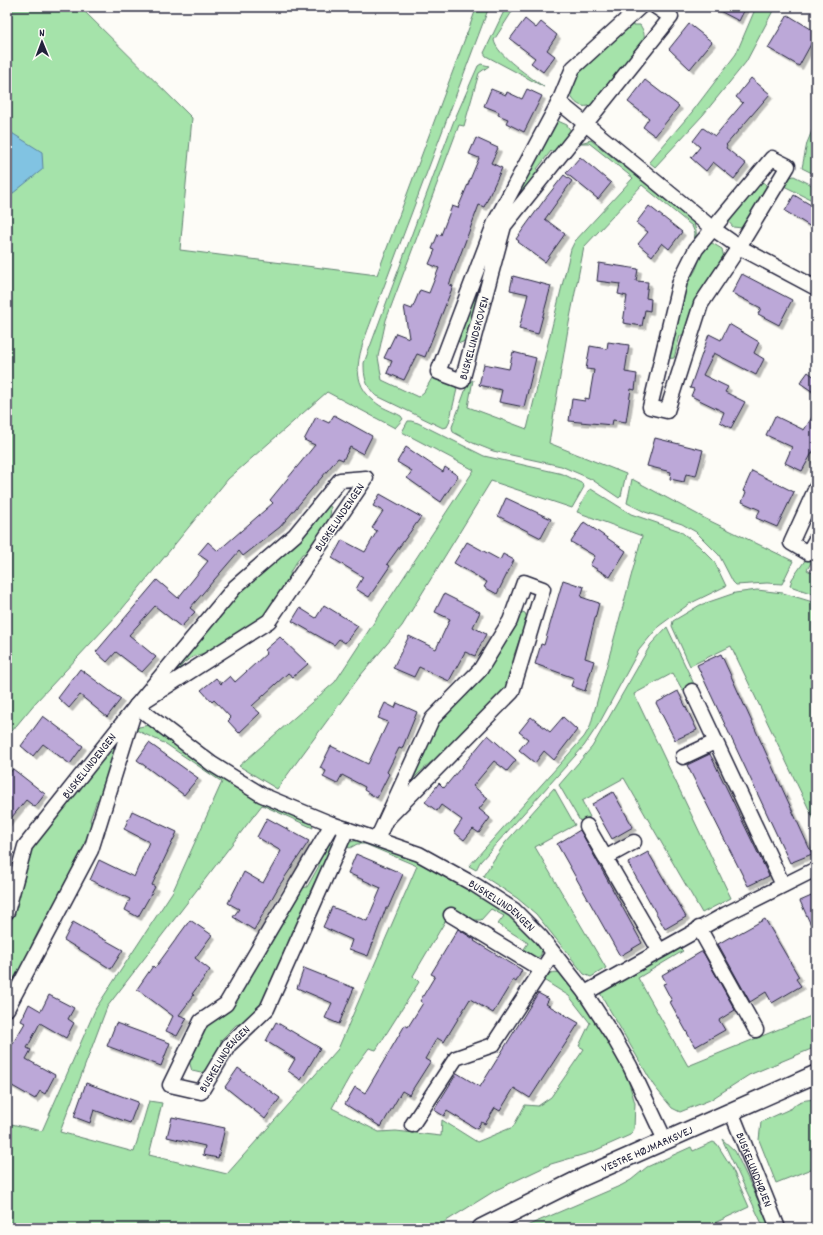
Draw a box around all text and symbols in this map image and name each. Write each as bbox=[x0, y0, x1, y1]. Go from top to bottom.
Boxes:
north arrow bbox=[22, 22, 62, 62]
text: N bbox=[39, 26, 45, 42]
street label: BUSKELUNDSKOVEN bbox=[456, 295, 495, 382]
street label: BUSKELUNDENGEN bbox=[311, 480, 370, 556]
street label: BUSKELUNDENGEN bbox=[59, 730, 121, 803]
street label: BUSKELUNDENGEN bbox=[465, 876, 538, 936]
street label: BUSKELUNDENGEN bbox=[196, 1022, 255, 1096]
street label: VESTRE HØJMARKSVEJ bbox=[599, 1122, 696, 1178]
street label: BUSKELUNDHØJEN bbox=[730, 1130, 776, 1210]

